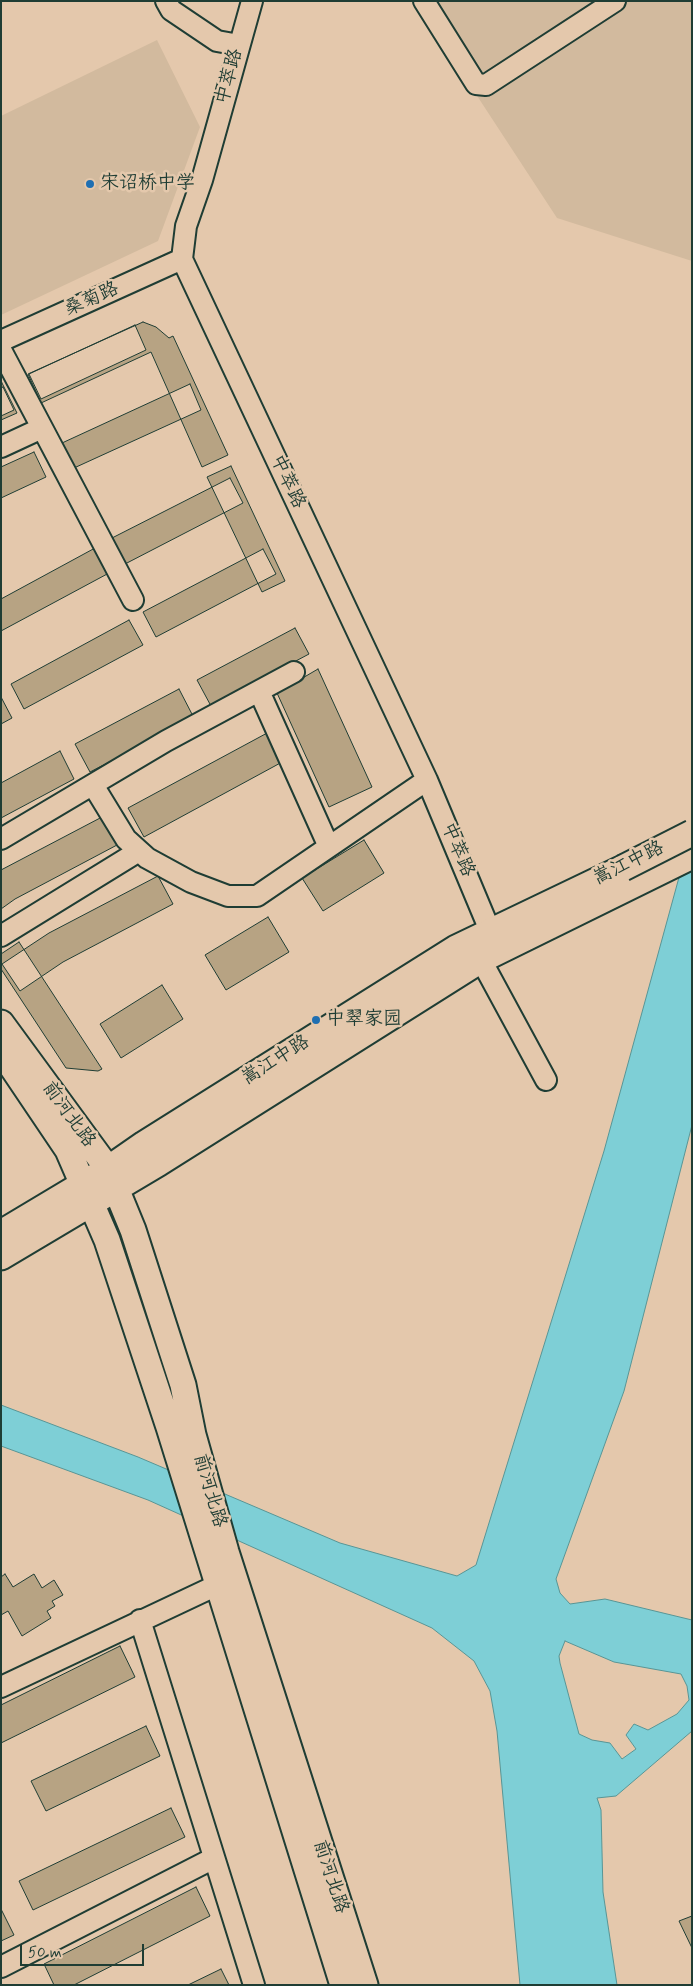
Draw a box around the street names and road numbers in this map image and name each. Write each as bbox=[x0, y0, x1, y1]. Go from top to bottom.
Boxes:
street label: 中萃路 bbox=[212, 47, 248, 107]
street label: 桑菊路 bbox=[61, 278, 123, 322]
street label: 中萃路 bbox=[265, 451, 309, 513]
street label: 中萃路 bbox=[435, 819, 479, 881]
street label: 嵩江中路 bbox=[590, 837, 668, 891]
street label: 嵩江中路 bbox=[238, 1031, 314, 1091]
street label: 前河北路 bbox=[36, 1078, 100, 1152]
street label: 前河北路 bbox=[188, 1451, 230, 1531]
street label: 前河北路 bbox=[307, 1837, 353, 1917]

